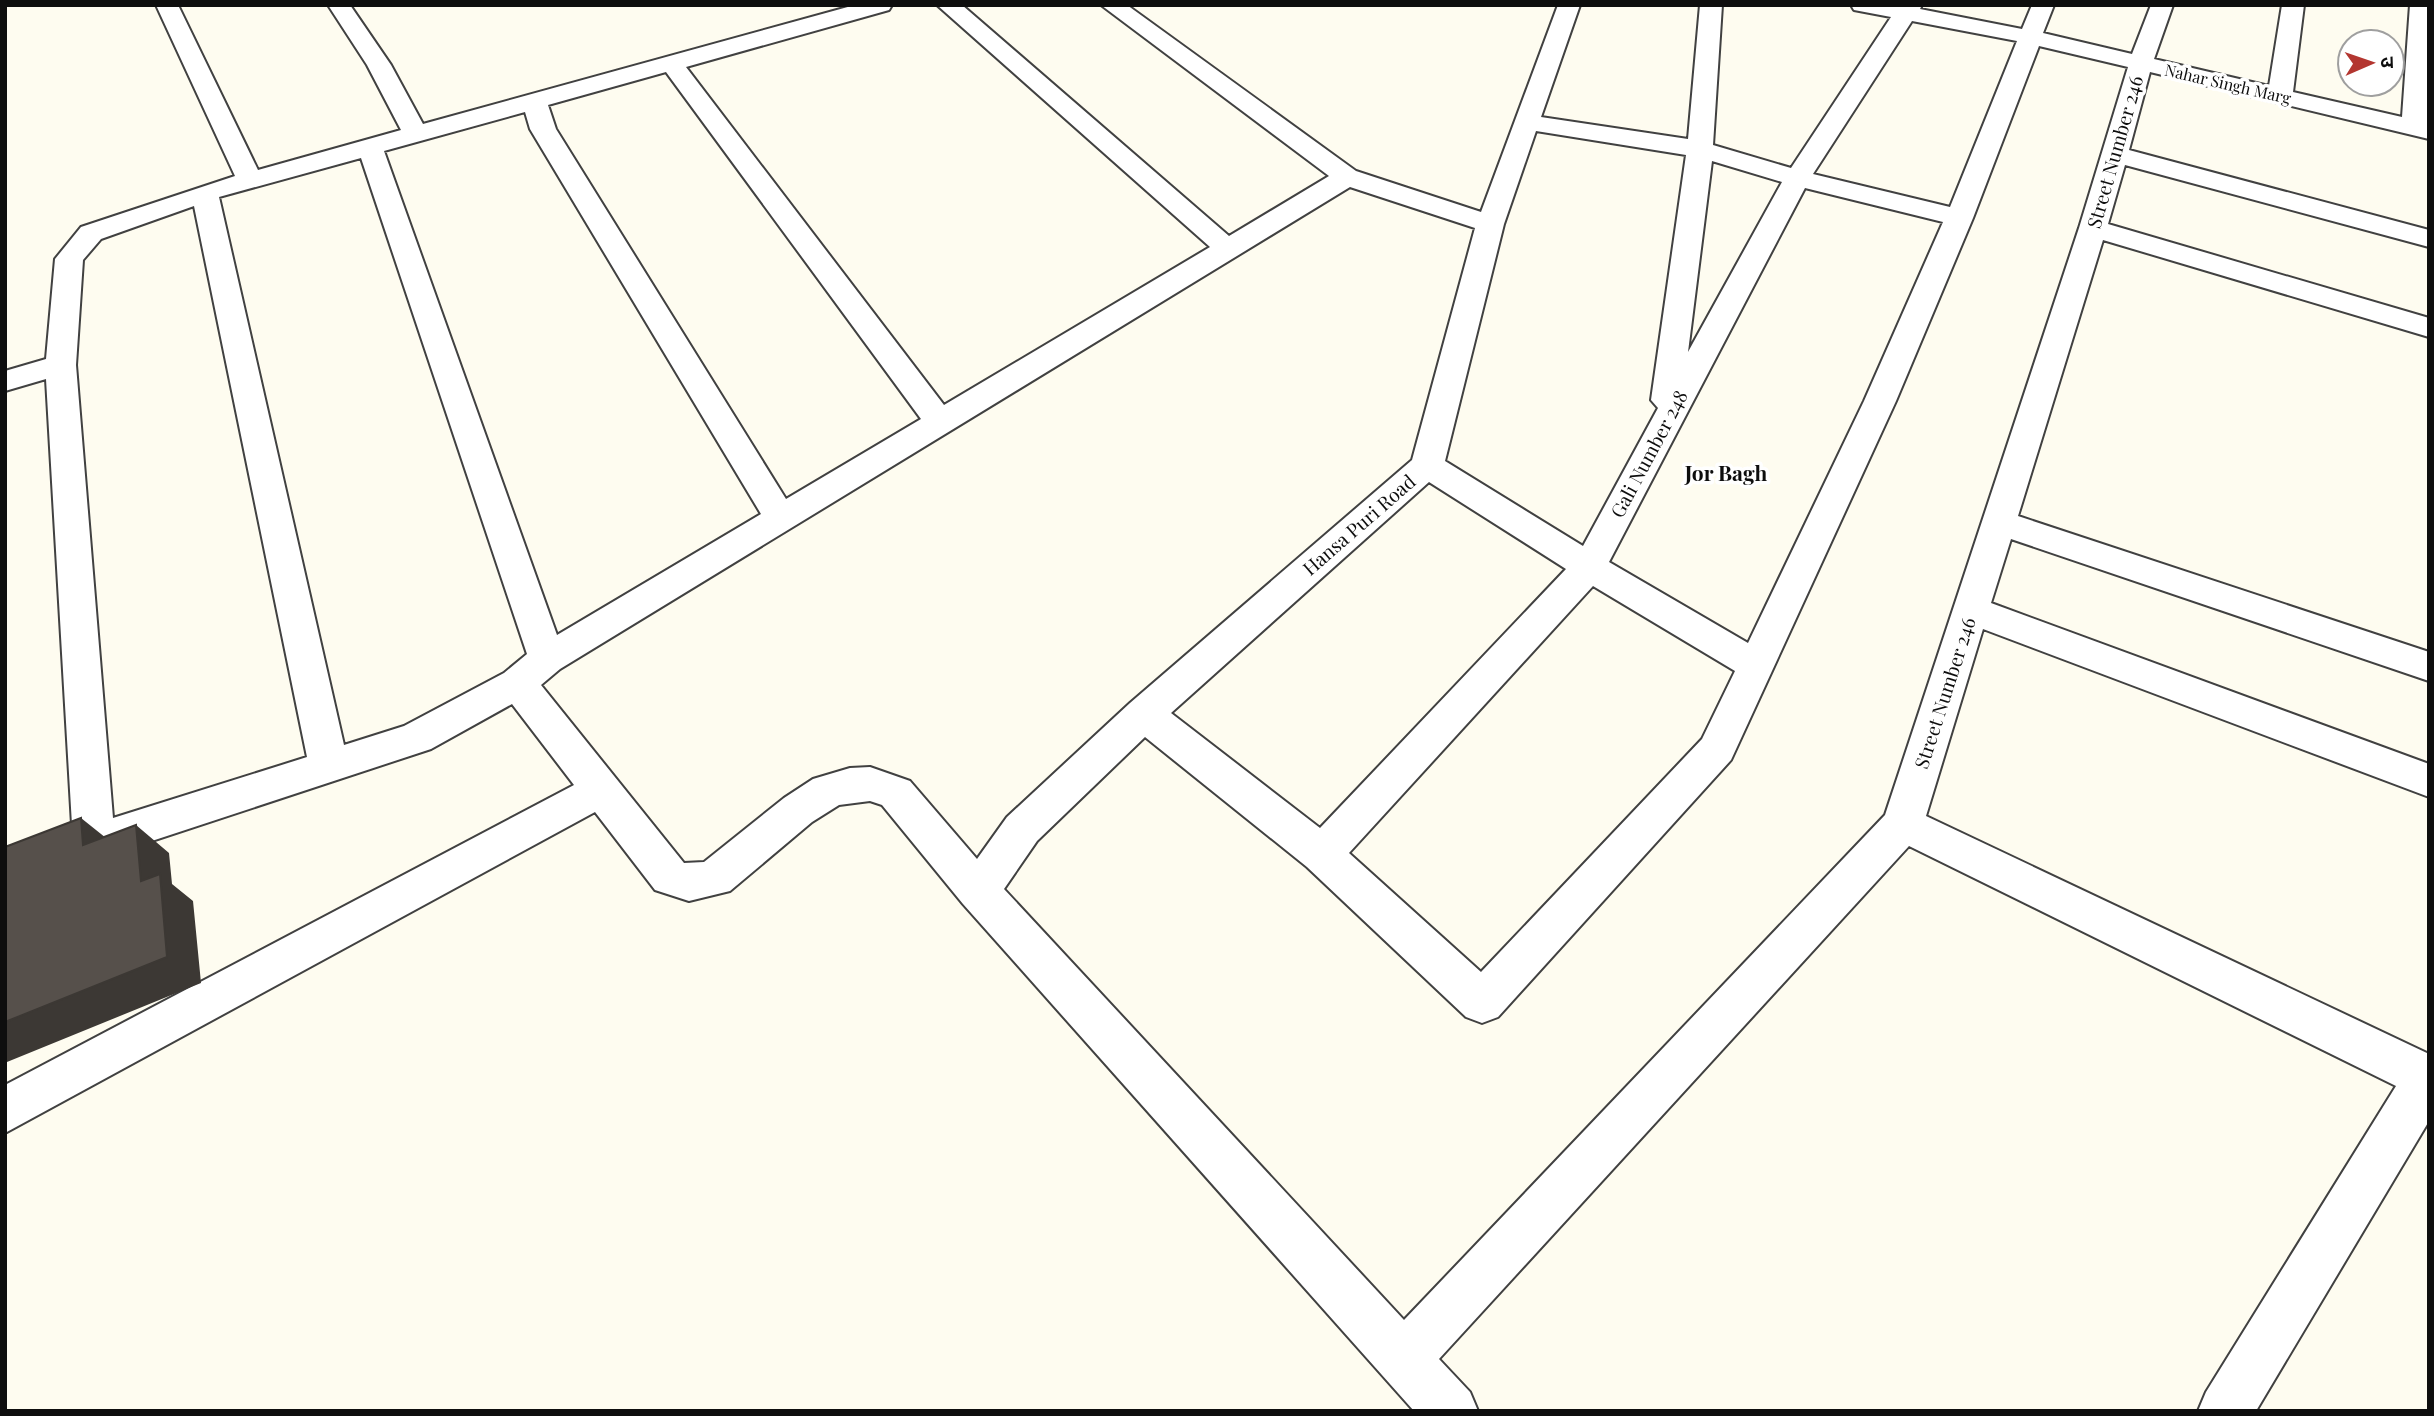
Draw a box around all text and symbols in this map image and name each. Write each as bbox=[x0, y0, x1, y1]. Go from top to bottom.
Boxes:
north arrow bbox=[2336, 28, 2406, 98]
text: उ bbox=[2376, 56, 2402, 69]
street label: Nahar Singh Marg bbox=[2163, 59, 2294, 108]
street label: Street Number 246 bbox=[2080, 72, 2148, 231]
street label: Gali Number 248 bbox=[1604, 385, 1693, 522]
district label: Jor Bagh bbox=[1684, 458, 1768, 486]
street label: Hansa Puri Road bbox=[1296, 468, 1420, 581]
street label: Street Number 246 bbox=[1907, 613, 1981, 772]

